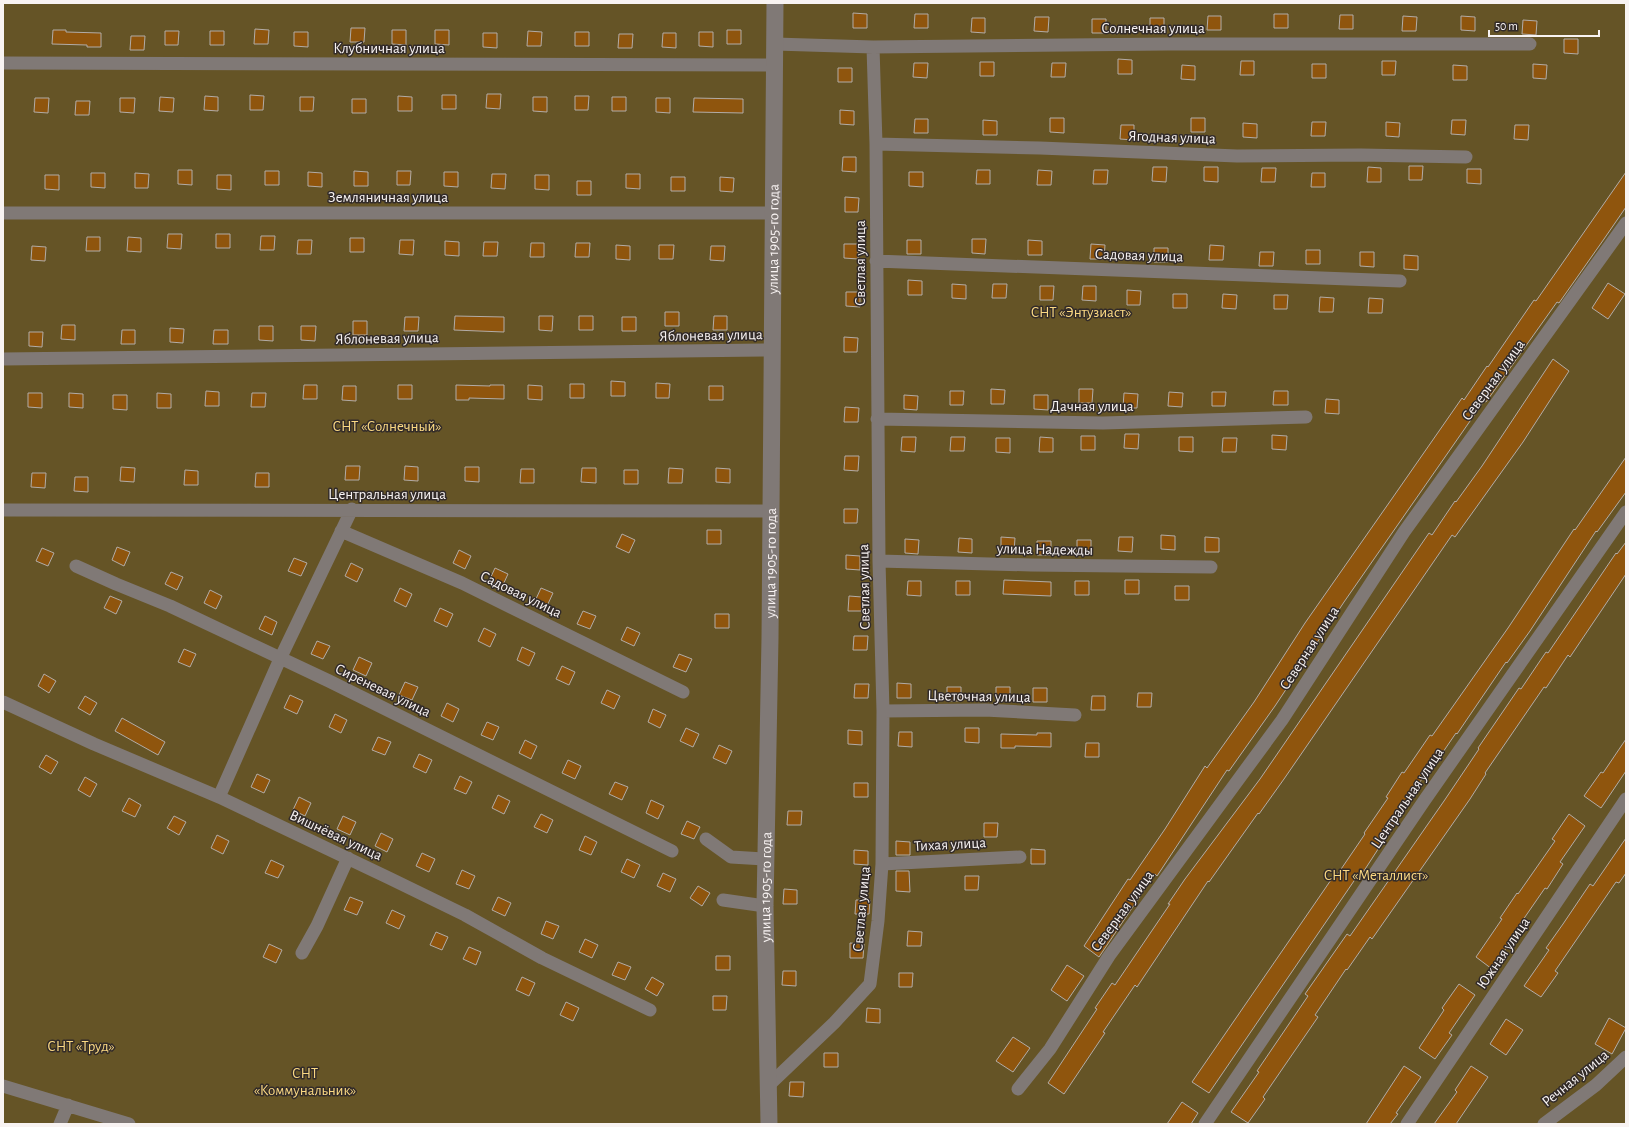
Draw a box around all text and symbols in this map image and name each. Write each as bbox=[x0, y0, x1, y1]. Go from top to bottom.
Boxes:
scale bar bbox=[1489, 12, 1599, 38]
text: 50 m bbox=[1495, 20, 1518, 32]
street label: Солнечная улица bbox=[1101, 21, 1205, 36]
street label: Клубничная улица bbox=[333, 41, 445, 56]
street label: Ягодная улица bbox=[1128, 128, 1216, 147]
street label: улица 1905-го года bbox=[766, 184, 782, 295]
street label: Земляничная улица bbox=[328, 190, 448, 205]
street label: Светлая улица bbox=[853, 220, 868, 306]
street label: Садовая улица bbox=[1094, 246, 1184, 265]
park label: СНТ «Энтузиаст» bbox=[1031, 305, 1131, 320]
street label: Яблоневая улица bbox=[659, 327, 763, 344]
street label: Яблоневая улица bbox=[335, 330, 439, 347]
street label: Северная улица bbox=[1459, 337, 1528, 424]
street label: Дачная улица bbox=[1050, 399, 1134, 414]
park label: СНТ «Солнечный» bbox=[332, 419, 442, 434]
street label: Центральная улица bbox=[328, 487, 446, 502]
street label: улица 1905-го года bbox=[763, 508, 779, 619]
street label: улица Надежды bbox=[996, 541, 1093, 558]
street label: Светлая улица bbox=[856, 544, 873, 630]
street label: Садовая улица bbox=[478, 568, 564, 621]
street label: Северная улица bbox=[1277, 604, 1342, 693]
street label: Сиреневая улица bbox=[333, 661, 433, 720]
street label: Цветочная улица bbox=[927, 688, 1031, 705]
street label: Центральная улица bbox=[1368, 745, 1447, 851]
street label: Вишнёвая улица bbox=[287, 807, 385, 864]
street label: улица 1905-го года bbox=[758, 832, 774, 943]
street label: Тихая улица bbox=[914, 835, 987, 854]
street label: Светлая улица bbox=[850, 865, 873, 952]
street label: Северная улица bbox=[1088, 868, 1157, 955]
park label: СНТ «Металлист» bbox=[1324, 868, 1428, 883]
street label: Южная улица bbox=[1474, 915, 1533, 992]
park label: СНТ «Труд» bbox=[47, 1039, 115, 1054]
street label: Речная улица bbox=[1539, 1047, 1612, 1110]
park label: СНТ «Коммунальник» bbox=[254, 1066, 356, 1098]

